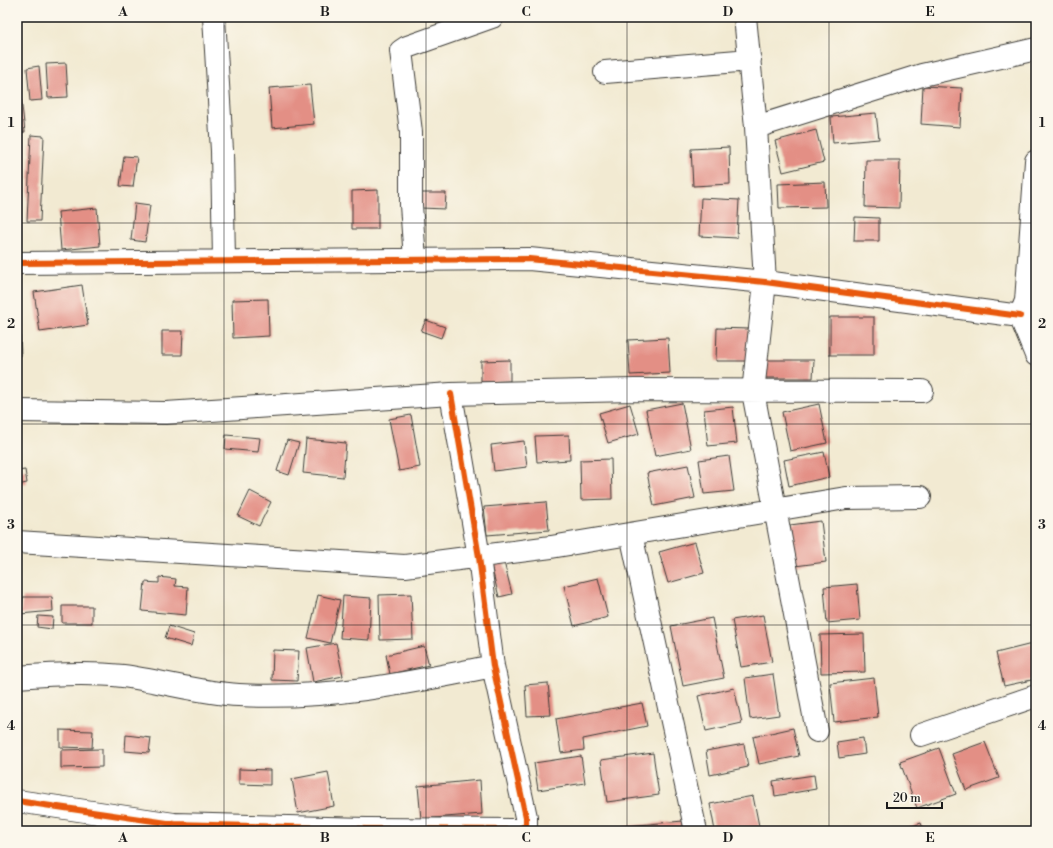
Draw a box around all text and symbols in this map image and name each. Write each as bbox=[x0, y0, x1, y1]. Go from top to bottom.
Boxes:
text: A bbox=[117, 4, 128, 20]
text: B bbox=[320, 4, 330, 20]
text: C bbox=[521, 4, 531, 20]
text: D bbox=[723, 4, 733, 20]
text: E bbox=[925, 4, 935, 20]
text: 1 bbox=[8, 115, 15, 131]
text: 1 bbox=[1039, 115, 1046, 131]
text: 2 bbox=[7, 316, 15, 332]
text: 2 bbox=[1038, 316, 1046, 332]
text: 3 bbox=[7, 517, 15, 533]
text: 3 bbox=[1038, 517, 1046, 533]
text: 4 bbox=[7, 718, 16, 734]
text: 4 bbox=[1038, 718, 1047, 734]
scale bar bbox=[887, 784, 942, 810]
text: 20 m bbox=[893, 791, 921, 806]
text: A bbox=[117, 830, 128, 846]
text: B bbox=[320, 830, 330, 846]
text: C bbox=[521, 830, 531, 846]
text: D bbox=[723, 830, 733, 846]
text: E bbox=[925, 830, 935, 846]

